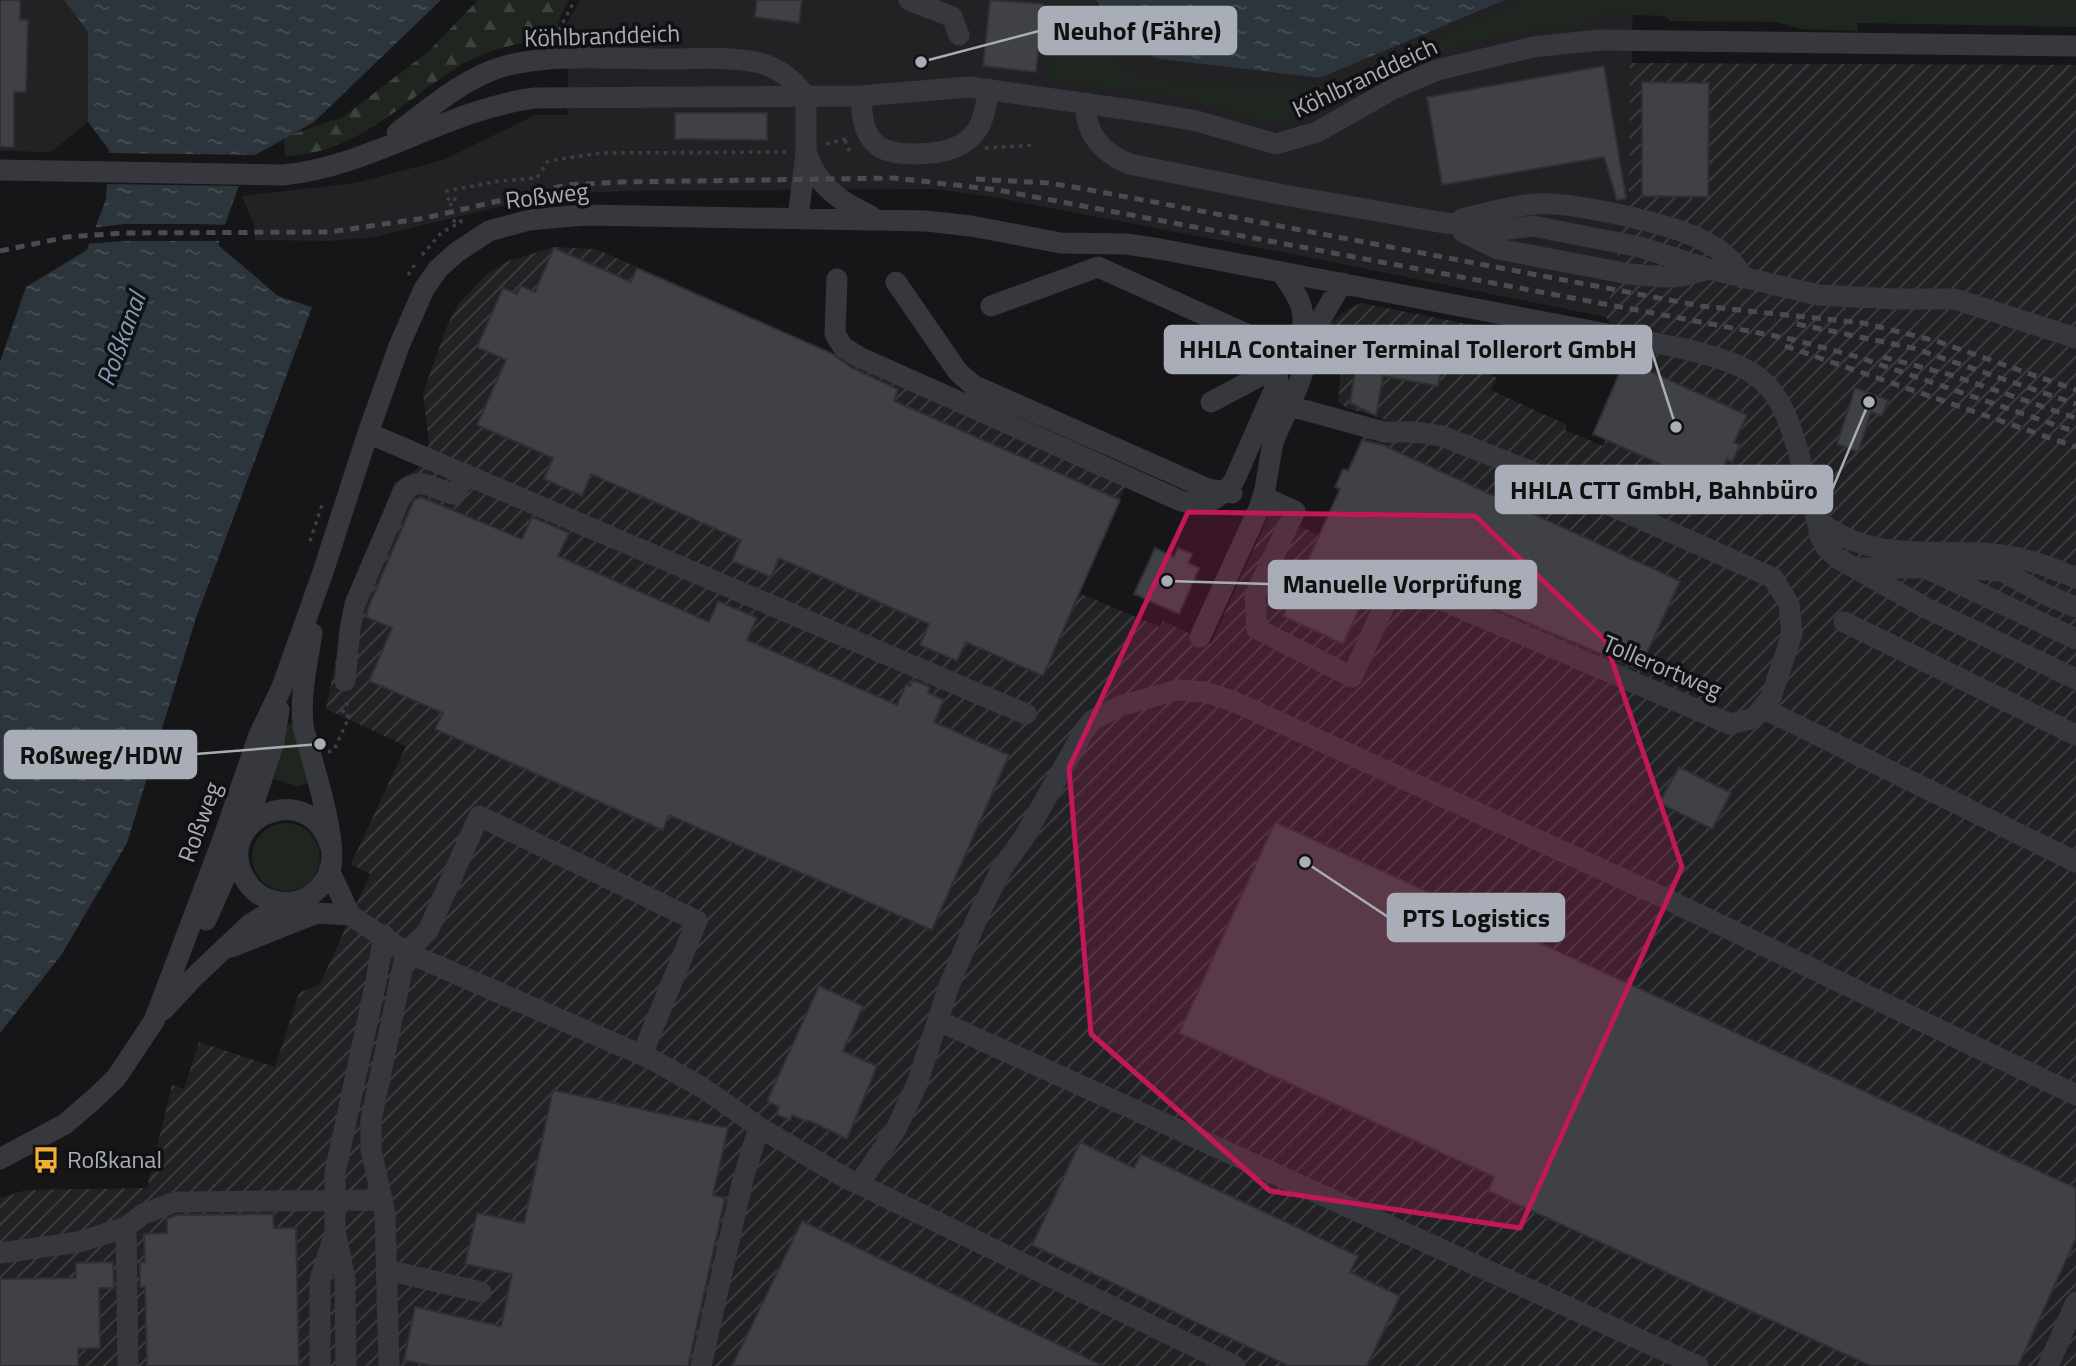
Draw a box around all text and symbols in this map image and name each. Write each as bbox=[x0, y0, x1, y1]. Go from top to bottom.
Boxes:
callout: Neuhof (Fähre) bbox=[1039, 7, 1236, 54]
text: Neuhof (Fähre) bbox=[1053, 11, 1221, 50]
street label: Köhlbranddeich bbox=[523, 14, 681, 56]
street label: Köhlbranddeich bbox=[1286, 28, 1443, 126]
street label: Roßweg bbox=[503, 172, 590, 218]
water label: Roßkanal bbox=[86, 283, 157, 391]
callout: HHLA Container Terminal Tollerort GmbH bbox=[1165, 326, 1651, 373]
text: HHLA Container Terminal Tollerort GmbH bbox=[1179, 329, 1637, 368]
callout: HHLA CTT GmbH, Bahnbüro bbox=[1496, 466, 1832, 513]
text: HHLA CTT GmbH, Bahnbüro bbox=[1510, 470, 1818, 509]
callout: Manuelle Vorprüfung bbox=[1269, 561, 1536, 608]
text: Manuelle Vorprüfung bbox=[1282, 564, 1522, 603]
street label: Tollerortweg bbox=[1597, 625, 1728, 707]
callout: Roßweg/HDW bbox=[5, 731, 196, 778]
text: Roßweg/HDW bbox=[19, 735, 183, 774]
street label: Roßweg bbox=[168, 776, 230, 867]
callout: PTS Logistics bbox=[1388, 894, 1564, 941]
text: PTS Logistics bbox=[1402, 898, 1550, 937]
place label: Roßkanal bbox=[67, 1141, 162, 1177]
bus stop icon: Roßkanal bbox=[31, 1145, 61, 1175]

